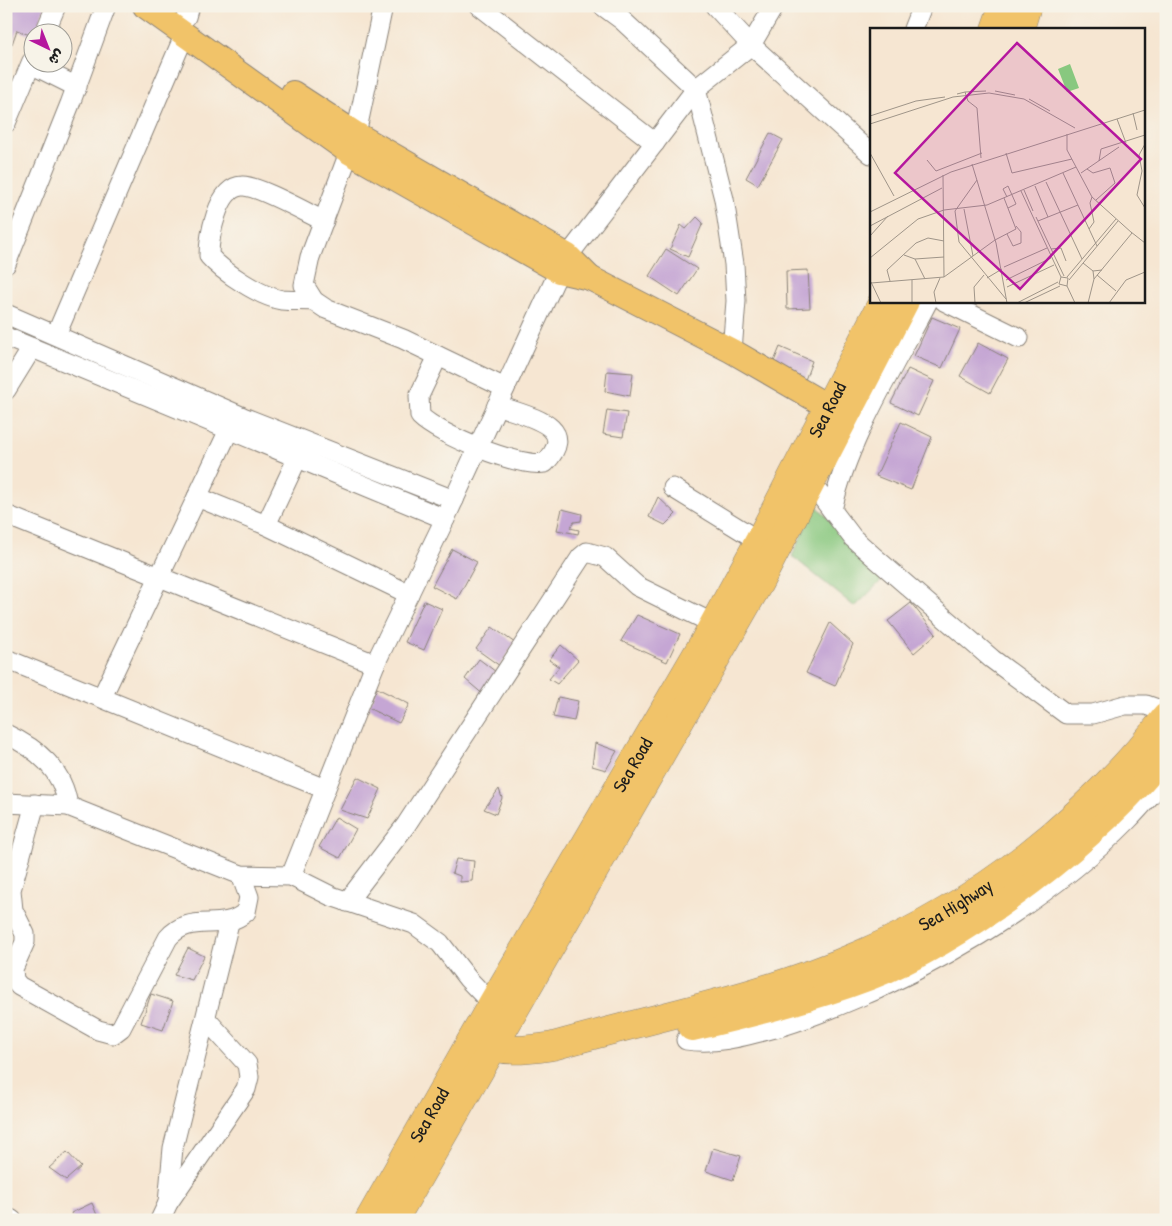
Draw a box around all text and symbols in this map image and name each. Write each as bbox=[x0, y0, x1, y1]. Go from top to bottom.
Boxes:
north arrow bbox=[22, 22, 72, 72]
inset map bbox=[870, 28, 1144, 302]
text: ش bbox=[45, 46, 69, 70]
street label: Sea Road bbox=[802, 377, 852, 442]
street label: Sea Road bbox=[606, 732, 659, 797]
street label: Sea Highway bbox=[914, 872, 997, 937]
street label: Sea Road bbox=[403, 1082, 455, 1147]

